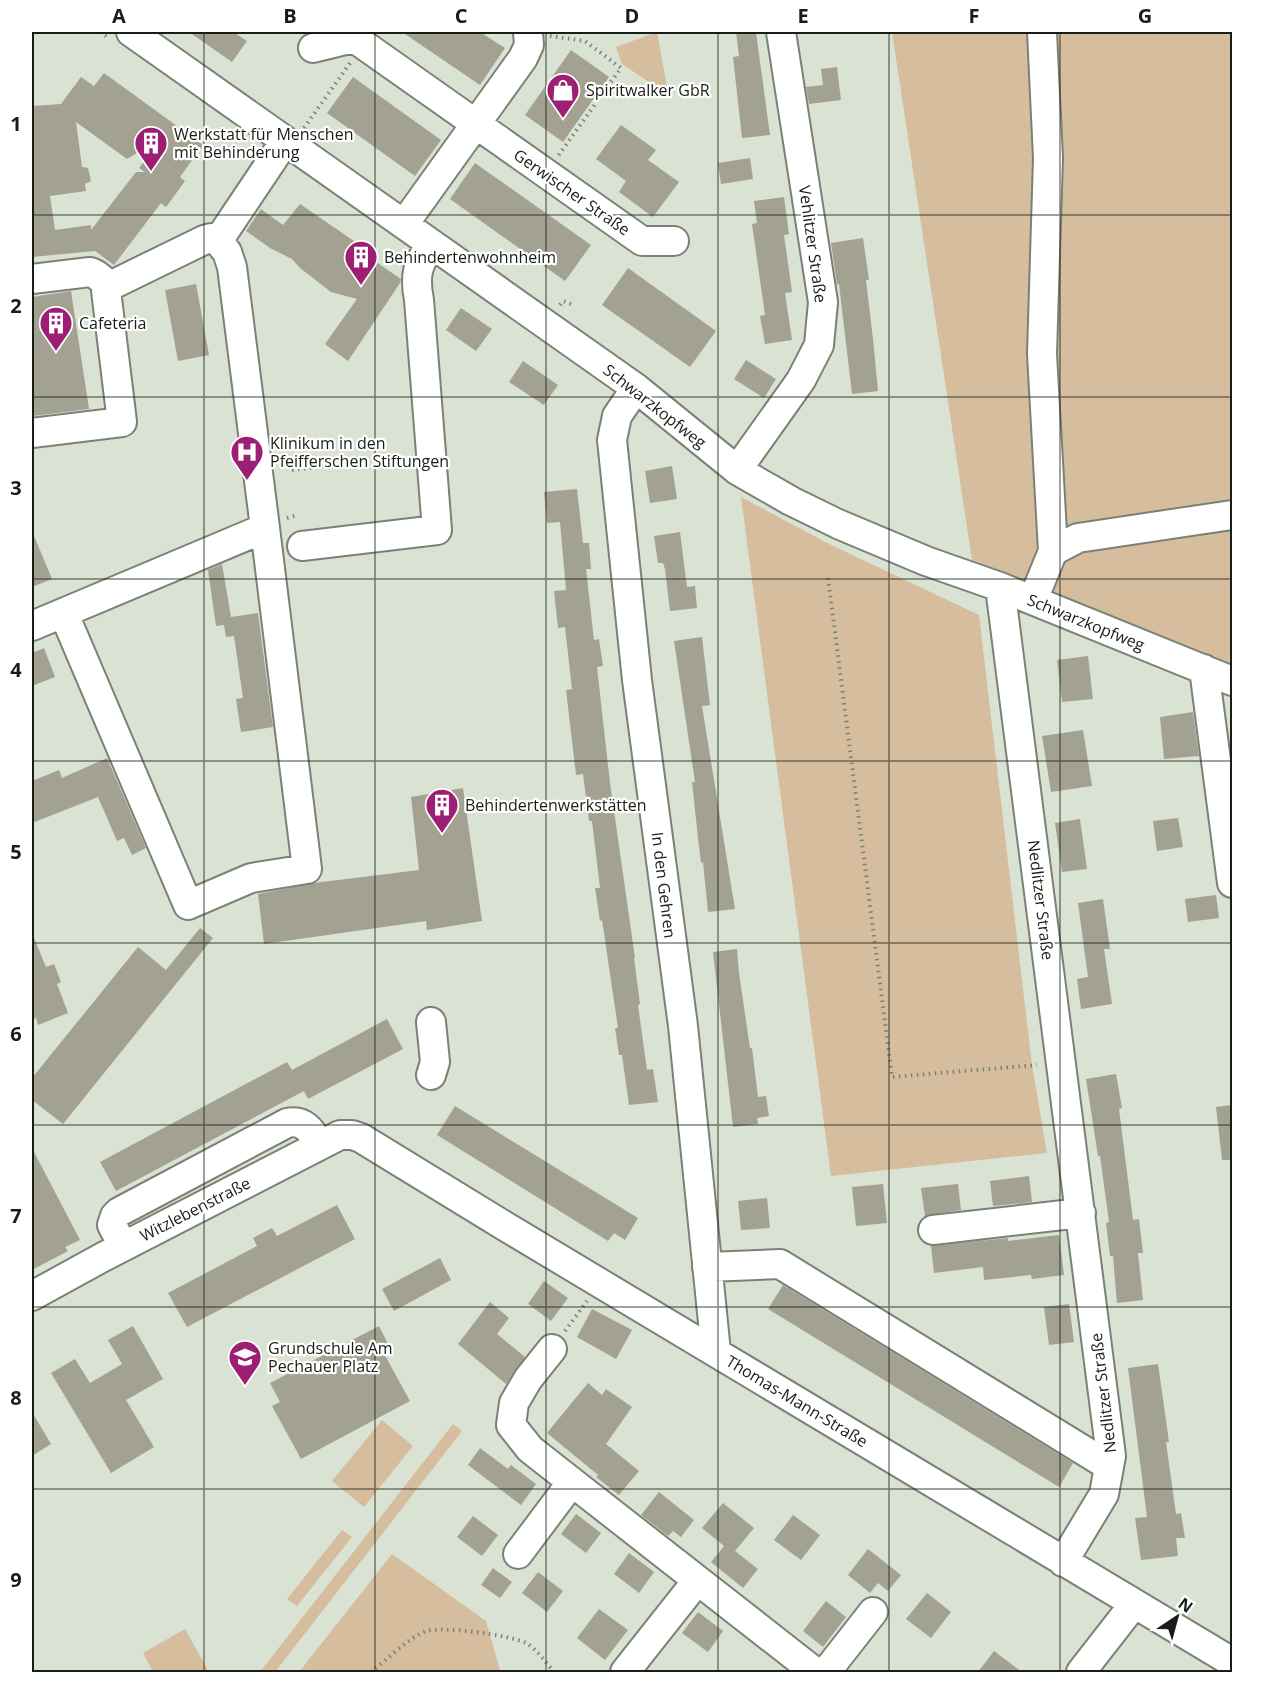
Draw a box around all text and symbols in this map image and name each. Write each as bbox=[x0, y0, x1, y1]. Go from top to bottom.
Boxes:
text: A bbox=[112, 2, 126, 29]
text: B bbox=[283, 2, 297, 29]
text: C bbox=[455, 2, 468, 29]
text: D bbox=[625, 2, 639, 29]
text: E bbox=[797, 2, 809, 29]
text: F bbox=[969, 2, 979, 29]
text: G bbox=[1138, 2, 1152, 29]
shop icon: Spiritwalker GbR bbox=[545, 72, 581, 119]
place label: Spiritwalker GbR bbox=[586, 79, 710, 101]
text: 1 bbox=[10, 110, 22, 137]
place label: Werkstatt für Menschen mit Behinderung bbox=[174, 123, 353, 163]
building icon: Werkstatt für Menschen mit Behinderung bbox=[133, 125, 169, 172]
street label: Gerwischer Straße bbox=[509, 144, 635, 240]
street label: Vehlitzer Straße bbox=[794, 184, 832, 304]
building icon: Behindertenwohnheim bbox=[343, 239, 379, 286]
place label: Behindertenwohnheim bbox=[384, 246, 556, 268]
text: 2 bbox=[10, 292, 22, 319]
building icon: Cafeteria bbox=[38, 305, 74, 352]
place label: Cafeteria bbox=[79, 312, 147, 334]
street label: Schwarzkopfweg bbox=[599, 359, 711, 453]
place label: Klinikum in den Pfeifferschen Stiftungen bbox=[270, 432, 449, 472]
hospital icon: Klinikum in den Pfeifferschen Stiftungen bbox=[229, 434, 265, 481]
text: 3 bbox=[10, 474, 22, 501]
street label: Schwarzkopfweg bbox=[1024, 588, 1148, 656]
text: 4 bbox=[10, 656, 22, 683]
building icon: Behindertenwerkstätten bbox=[424, 787, 460, 834]
place label: Behindertenwerkstätten bbox=[465, 794, 647, 816]
street label: In den Gehren bbox=[647, 831, 681, 939]
text: 5 bbox=[10, 838, 22, 865]
street label: Nedlitzer Straße bbox=[1023, 839, 1059, 961]
text: 6 bbox=[10, 1020, 22, 1047]
street label: Witzlebenstraße bbox=[136, 1172, 254, 1246]
text: 7 bbox=[10, 1202, 22, 1229]
street label: Nedlitzer Straße bbox=[1085, 1332, 1121, 1454]
place label: Grundschule Am Pechauer Platz bbox=[268, 1337, 393, 1377]
school or university icon: Grundschule Am Pechauer Platz bbox=[227, 1339, 263, 1386]
street label: Thomas-Mann-Straße bbox=[722, 1350, 872, 1452]
text: 8 bbox=[10, 1384, 22, 1411]
text: 9 bbox=[10, 1566, 22, 1593]
north arrow bbox=[1147, 1587, 1207, 1647]
text: N bbox=[1174, 1592, 1198, 1618]

